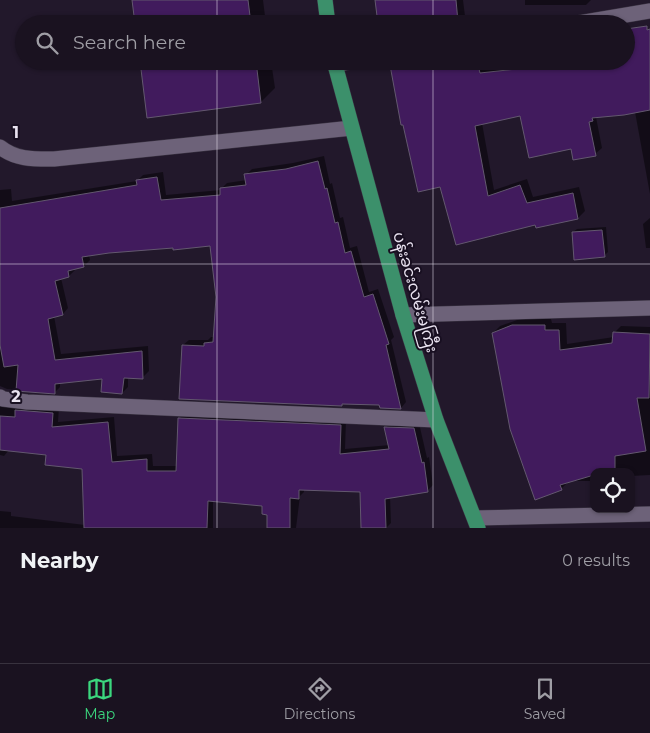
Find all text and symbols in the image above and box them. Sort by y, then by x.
search box [15,15,635,70]
icon: search [33,29,61,57]
text: Search here [73,31,186,54]
text: 1 [13,123,19,142]
street label: ပန်းခင်းလမ်းမကြီး [385,229,444,356]
text: 2 [11,387,21,406]
map controls [590,468,635,513]
button: locate [590,468,635,513]
text: Nearby [20,548,99,573]
text: 0 results [562,551,630,570]
tab: Map [84,675,115,723]
tab: Directions [284,675,355,723]
tab: Saved [524,675,566,723]

